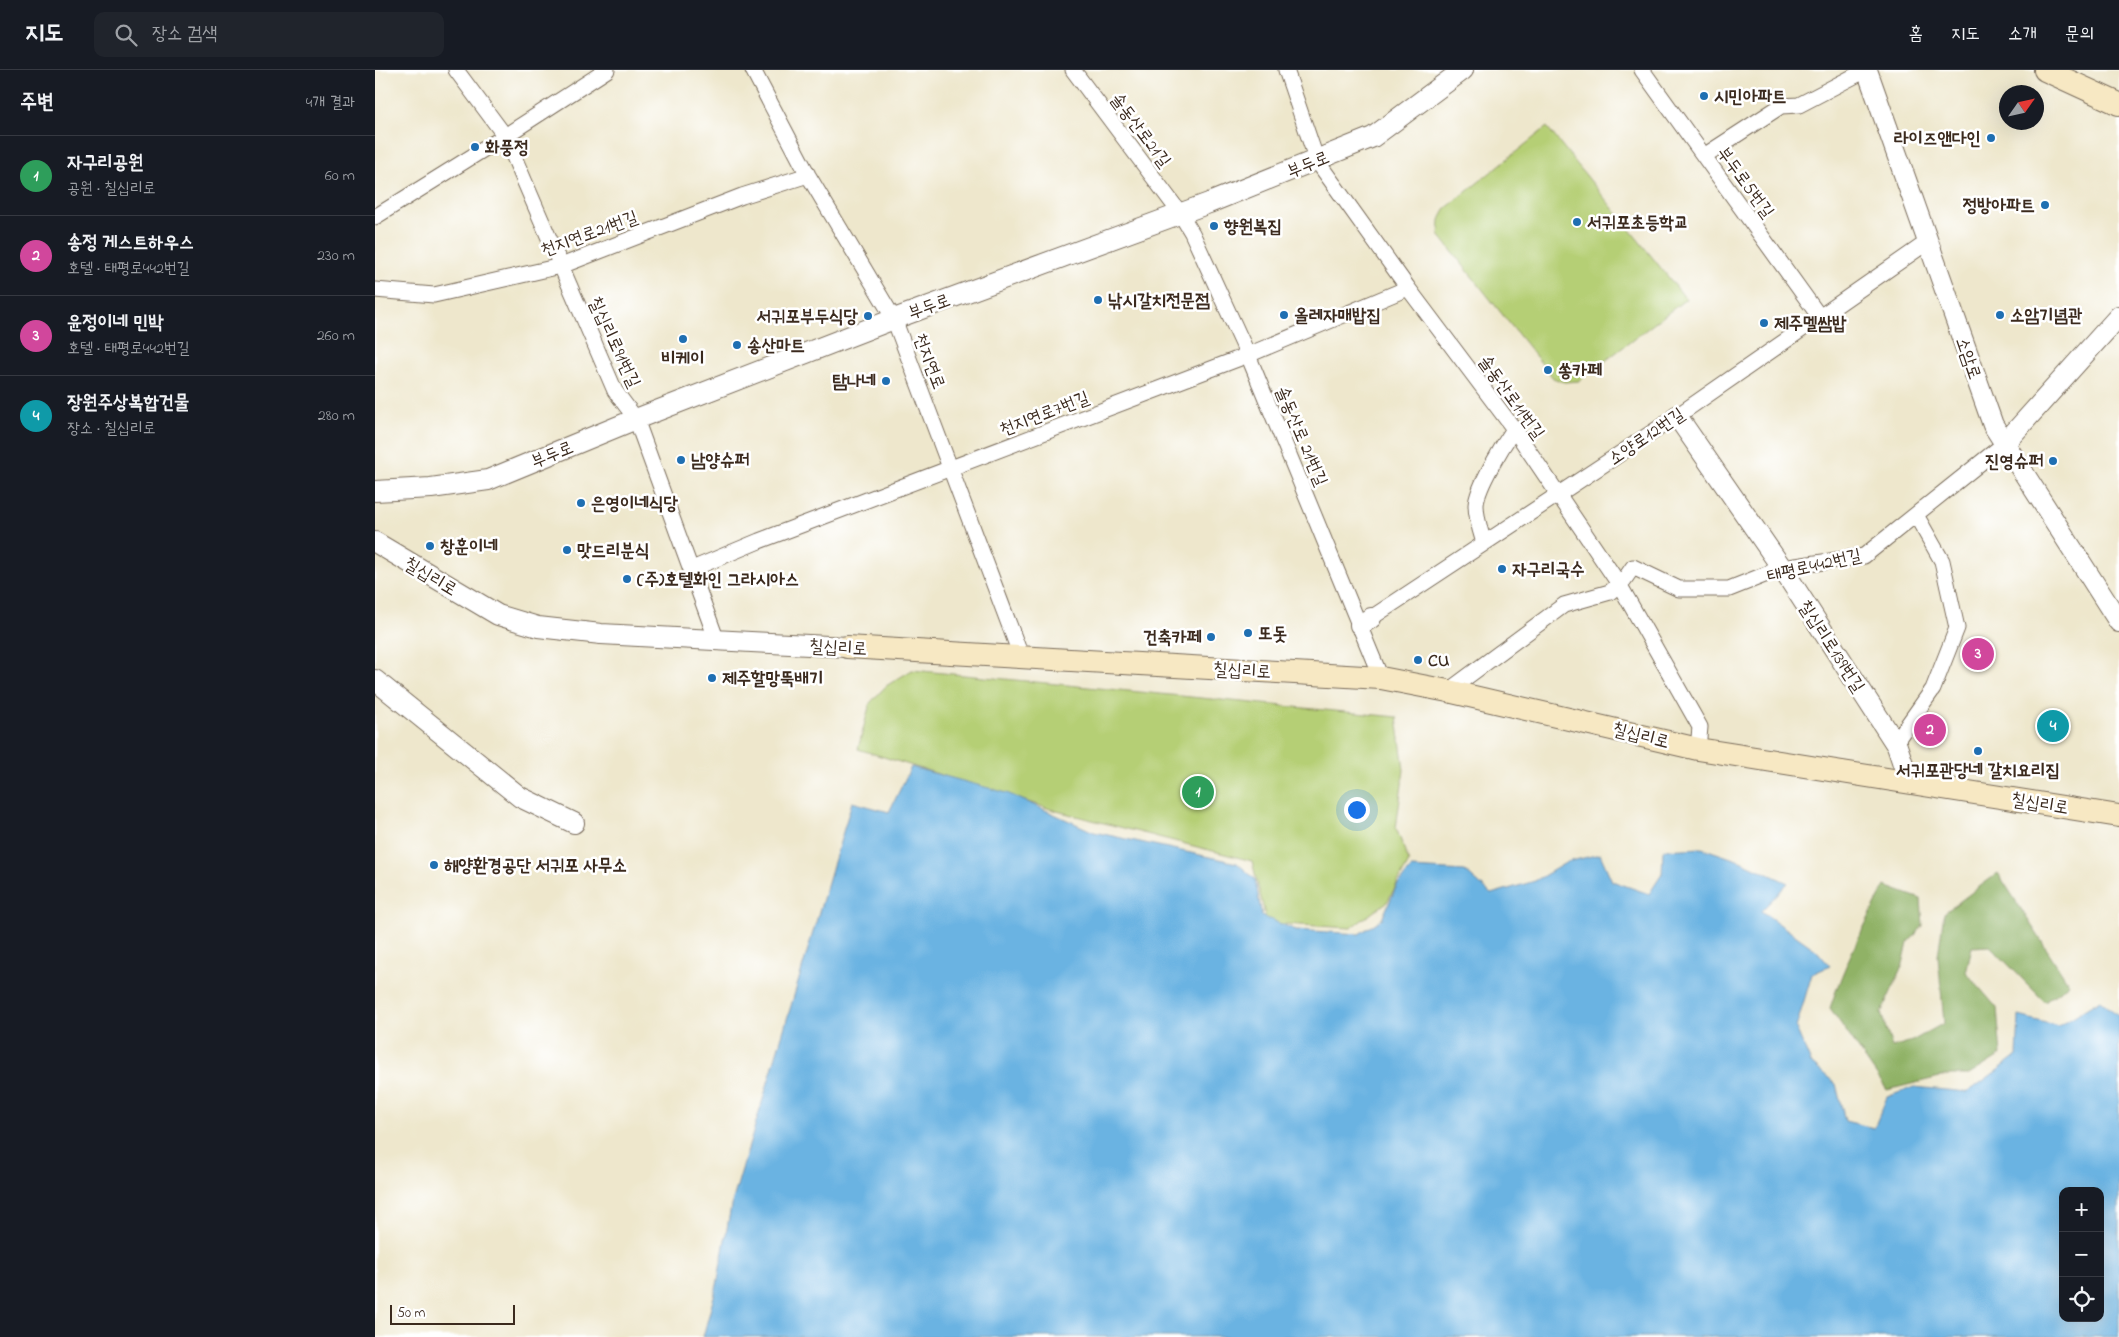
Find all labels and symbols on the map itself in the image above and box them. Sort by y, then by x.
place label: 시민아파트 [1714,85,1786,111]
north arrow [1999,85,2044,130]
street label: 솔동산로21길 [1103,89,1176,174]
marker: 시민아파트 [1698,90,1710,102]
place label: 라이즈앤다인 [1894,127,1981,153]
marker: 라이즈앤다인 [1985,132,1997,144]
place label: 화풍정 [485,136,528,162]
marker: 화풍정 [469,141,481,153]
street label: 부두로5번길 [1710,142,1780,225]
street label: 부두로 [1284,146,1334,186]
place label: 정방아파트 [1963,194,2035,220]
marker: 정방아파트 [2039,199,2051,211]
street label: 천지연로21번길 [538,205,642,264]
place label: 서귀포초등학교 [1587,211,1688,237]
place label: 향원복집 [1223,215,1282,241]
marker: 서귀포초등학교 [1571,216,1583,228]
marker: 향원복집 [1208,220,1220,232]
street label: 부두로 [905,288,955,328]
place label: 낚시갈치전문점 [1108,289,1210,315]
street label: 칠십리로91번길 [581,293,646,393]
marker: 낚시갈치전문점 [1092,294,1104,306]
place label: 올레자매밥집 [1294,304,1381,330]
place label: 소암기념관 [2010,304,2083,330]
place label: 서귀포부두식당 [757,305,859,331]
marker: 올레자매밥집 [1278,309,1290,321]
marker: 소암기념관 [1994,309,2006,321]
marker: 서귀포부두식당 [862,310,874,322]
place label: 제주멜쌈밥 [1774,312,1847,338]
marker: 제주멜쌈밥 [1758,317,1770,329]
street label: 천지연로 [906,330,951,393]
marker: 비케이 [677,333,689,345]
place label: 송산마트 [747,334,805,360]
street label: 소암로 [1948,334,1986,383]
marker: 송산마트 [731,339,743,351]
place label: 비케이 [661,347,705,373]
street label: 솔동산로11번길 [1471,351,1550,446]
place label: 쏭카페 [1558,359,1602,385]
marker: 쏭카페 [1542,364,1554,376]
place label: 탐나네 [833,370,876,396]
marker: 탐나네 [880,375,892,387]
street label: 솔동산로 21번길 [1267,383,1333,491]
street label: 천지연로7번길 [996,386,1094,444]
street label: 소양로12번길 [1604,402,1691,473]
street label: 부두로 [528,436,578,476]
place label: 남양슈퍼 [691,449,749,475]
place label: 진영슈퍼 [1985,450,2044,476]
marker: 남양슈퍼 [675,454,687,466]
marker: 진영슈퍼 [2047,455,2059,467]
place label: 은영이네식당 [591,492,678,518]
marker: 은영이네식당 [575,497,587,509]
place label: 창훈이네 [440,535,498,561]
place label: 맛드리분식 [577,539,649,565]
marker: 창훈이네 [424,540,436,552]
street label: 태평로442번길 [1765,543,1865,590]
marker: 맛드리분식 [561,544,573,556]
street label: 칠십리로 [398,552,461,604]
place label: 자구리국수 [1512,558,1584,584]
marker: 자구리국수 [1496,563,1508,575]
place label: (주)호텔화인 그라시아스 [637,568,799,594]
marker: (주)호텔화인 그라시아스 [621,573,633,585]
street label: 칠십리로139번길 [1791,596,1870,699]
place label: 또돗 [1258,622,1287,648]
place label: 건축카페 [1143,626,1202,652]
marker: 또돗 [1242,627,1254,639]
marker: 건축카페 [1205,631,1217,643]
street label: 칠십리로 [808,634,868,663]
pin: 3 [1962,635,1994,673]
place label: CU [1428,649,1449,675]
marker: CU [1412,654,1424,666]
street label: 칠십리로 [1212,657,1272,686]
place label: 제주할망뚝배기 [722,667,823,693]
marker: 제주할망뚝배기 [706,672,718,684]
pin: 4 [2037,707,2069,745]
pin: 2 [1914,711,1946,749]
street label: 칠십리로 [1609,717,1672,757]
marker: 서귀포관당네 갈치요리집 [1972,745,1984,757]
place label: 서귀포관당네 갈치요리집 [1896,759,2060,785]
pin: 1 [1182,773,1214,811]
street label: 칠십리로 [2009,788,2070,822]
your location [1344,797,1370,823]
place label: 해양환경공단 서귀포 사무소 [444,854,627,880]
marker: 해양환경공단 서귀포 사무소 [428,859,440,871]
scale bar [390,1302,515,1325]

